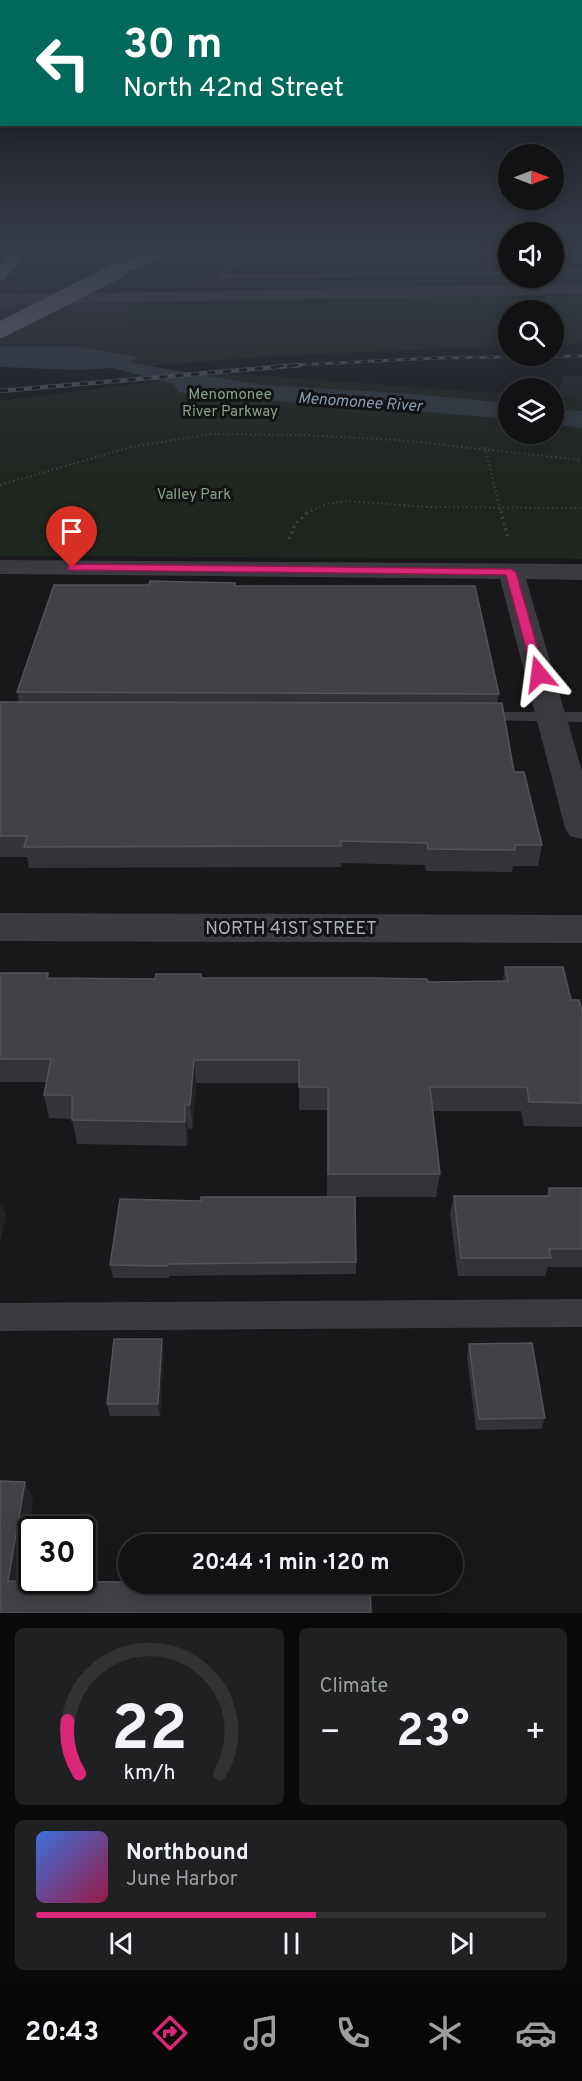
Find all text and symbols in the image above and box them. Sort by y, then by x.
text: 30 m [123,20,222,73]
icon: left [24,24,102,102]
text: North 42nd Street [123,72,344,106]
north arrow [498,144,564,210]
map controls [498,144,564,444]
button: sound [498,222,564,288]
button: search [498,300,564,366]
button: layers [498,378,564,444]
park label: Menomonee River Parkway [182,386,278,422]
water label: Menomonee River [297,389,425,417]
park label: Valley Park [157,486,231,505]
pin [46,506,97,568]
icon: arrive [55,515,88,548]
position arrow [507,642,571,706]
street label: NORTH 41ST STREET [205,918,377,941]
speed limit sign: 30 [18,1516,96,1594]
text: 20:44 · 1 min · 120 m [192,1550,389,1577]
text: Climate [320,1674,388,1700]
text: 22 [111,1693,187,1772]
text: 23° [396,1705,469,1762]
text: − [320,1713,341,1755]
text: + [525,1713,546,1755]
text: km/h [123,1760,175,1787]
text: Northbound [126,1840,249,1867]
text: June Harbor [126,1867,238,1893]
icon: previous [105,1927,138,1960]
icon: pause [275,1927,308,1960]
icon: next [445,1927,478,1960]
icon: directions [149,2012,191,2054]
icon: music [240,2012,282,2054]
icon: phone [332,2012,374,2054]
icon: climate [424,2012,466,2054]
icon: car [515,2012,557,2054]
text: 20:43 [25,2016,99,2050]

